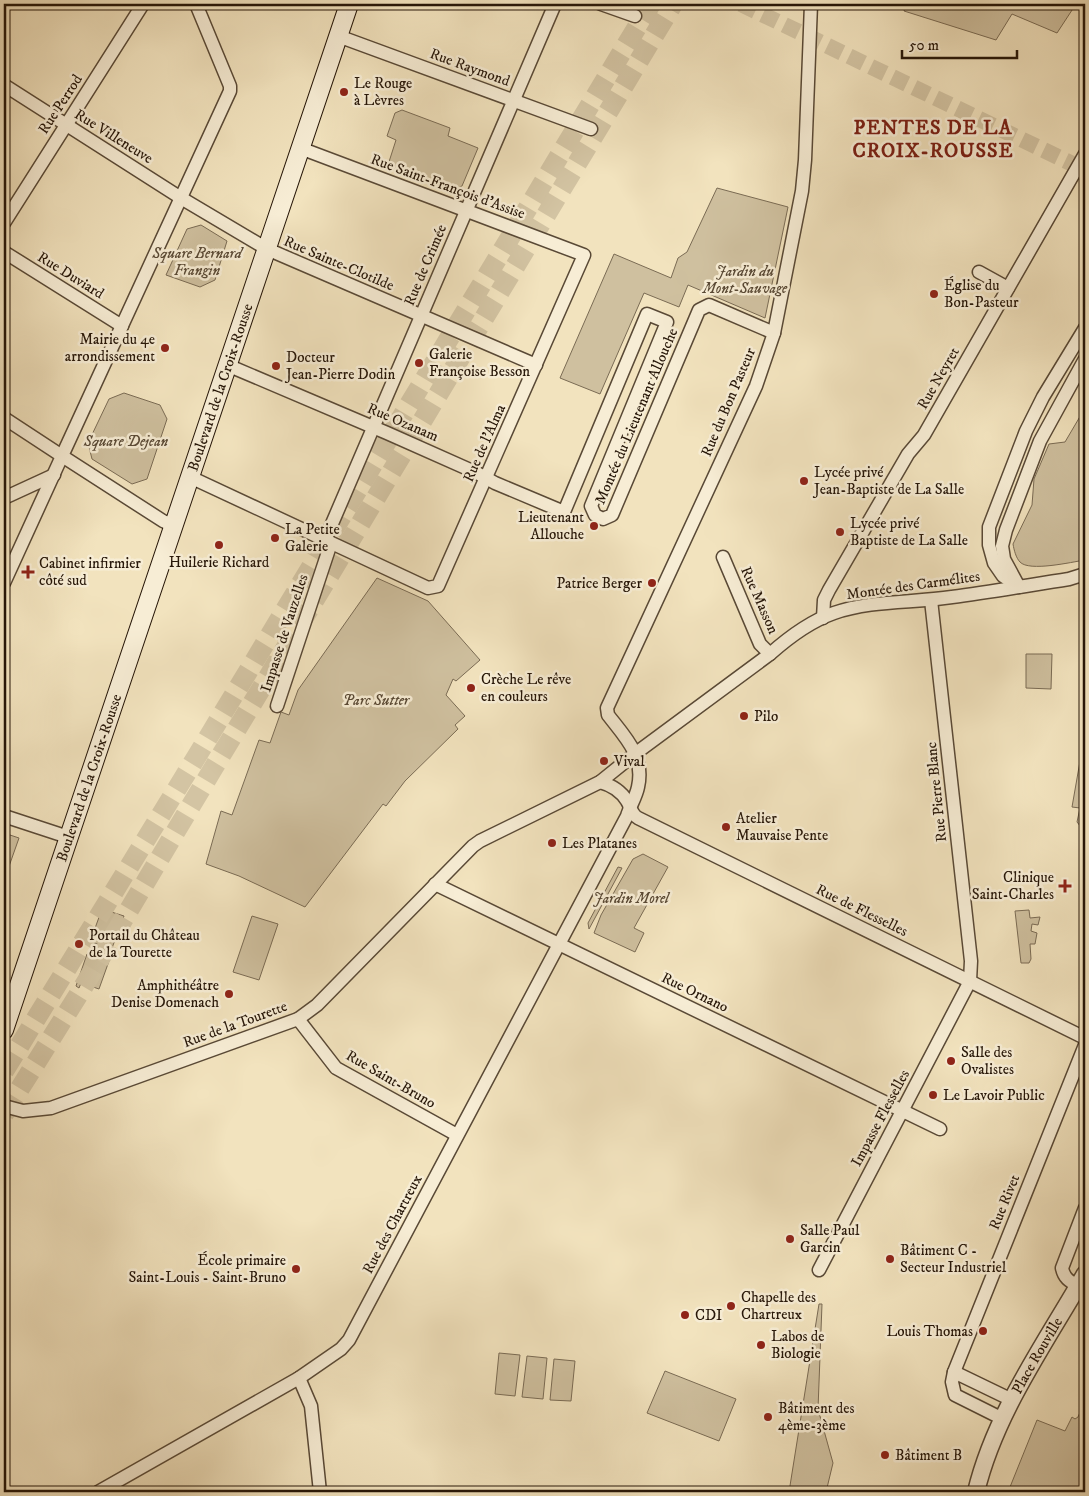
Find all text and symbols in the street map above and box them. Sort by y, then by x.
scale bar [902,28,1016,60]
text: 50 m [909,36,939,55]
street label: Rue Raymond [427,44,513,91]
street label: Rue Perrod [34,70,87,138]
place label: Le Rouge à Lèvres [354,74,412,110]
marker: Le Rouge à Lèvres [338,86,350,98]
street label: Rue Villeneuve [71,105,157,168]
district label: PENTES DE LA CROIX-ROUSSE [852,116,1014,164]
street label: Rue Saint-François d'Assise [368,150,528,223]
street label: Rue de Crimée [400,222,451,309]
street label: Rue Sainte-Clotilde [281,232,397,295]
park label: Square Bernard Frangin [151,244,245,280]
street label: Rue Duviard [34,248,108,304]
park label: Jardin du Mont-Sauvage [702,262,788,298]
place label: Église du Bon-Pasteur [944,276,1019,312]
marker: Église du Bon-Pasteur [928,288,940,300]
street label: Boulevard de la Croix-Rousse [184,301,258,474]
street label: Montée du Lieutenant Allouche [591,325,682,507]
place label: Mairie du 4e arrondissement [65,330,155,366]
marker: Mairie du 4e arrondissement [159,342,171,354]
street label: Rue Neyret [913,344,964,413]
place label: Galerie Françoise Besson [429,345,530,381]
street label: Rue du Bon Pasteur [697,345,760,459]
place label: Docteur Jean-Pierre Dodin [284,348,395,384]
marker: Galerie Françoise Besson [413,357,425,369]
marker: Docteur Jean-Pierre Dodin [270,360,282,372]
street label: Rue Ozanam [364,399,441,446]
street label: Rue de l'Alma [459,401,510,485]
park label: Square Dejean [83,432,169,451]
place label: Lycée privé Jean-Baptiste de La Salle [812,463,964,499]
marker: Lycée privé Jean-Baptiste de La Salle [798,475,810,487]
place label: Lieutenant Allouche [518,508,584,544]
place label: Lycée privé Baptiste de La Salle [850,514,968,550]
place label: La Petite Galerie [285,520,340,556]
marker: Lieutenant Allouche [588,520,600,532]
marker: Lycée privé Baptiste de La Salle [834,526,846,538]
marker: La Petite Galerie [269,532,281,544]
marker: Huilerie Richard [213,539,225,551]
place label: Huilerie Richard [169,553,270,572]
place label: Cabinet infirmier côté sud [39,554,141,590]
street label: Rue Masson [736,564,783,637]
marker: Cabinet infirmier côté sud [21,565,35,579]
street label: Montée des Carmélites [845,567,981,604]
street label: Impasse de Vauzelles [256,572,312,694]
place label: Patrice Berger [556,574,642,593]
marker: Patrice Berger [646,577,658,589]
place label: Crèche Le rêve en couleurs [481,670,571,706]
marker: Crèche Le rêve en couleurs [465,682,477,694]
park label: Parc Sutter [343,691,411,710]
street label: Boulevard de la Croix-Rousse [52,692,126,864]
place label: Pilo [754,707,778,726]
marker: Pilo [738,710,750,722]
street label: Rue Pierre Blanc [922,740,951,843]
place label: Vival [613,752,645,771]
marker: Vival [598,755,610,767]
place label: Atelier Mauvaise Pente [736,809,828,845]
marker: Atelier Mauvaise Pente [720,821,732,833]
place label: Les Platanes [562,834,637,853]
marker: Les Platanes [546,837,558,849]
place label: Clinique Saint-Charles [972,868,1054,904]
marker: Clinique Saint-Charles [1058,879,1072,893]
street label: Rue de Flesselles [813,880,911,941]
park label: Jardin Morel [593,889,671,908]
place label: Portail du Château de la Tourette [89,926,200,962]
marker: Portail du Château de la Tourette [73,938,85,950]
street label: Rue Ornano [658,968,731,1017]
place label: Amphithéâtre Denise Domenach [111,976,219,1012]
marker: Amphithéâtre Denise Domenach [223,988,235,1000]
street label: Rue de la Tourette [180,997,290,1052]
place label: Salle des Ovalistes [961,1043,1014,1079]
street label: Rue Saint-Bruno [342,1046,439,1113]
marker: Salle des Ovalistes [945,1055,957,1067]
street label: Impasse Flesselles [847,1067,914,1170]
place label: Le Lavoir Public [943,1086,1045,1105]
marker: Le Lavoir Public [927,1089,939,1101]
street label: Rue des Chartreux [358,1171,427,1277]
street label: Rue Rivet [985,1172,1024,1233]
place label: Salle Paul Garcin [800,1221,860,1257]
marker: Salle Paul Garcin [784,1233,796,1245]
place label: Bâtiment C - Secteur Industriel [900,1241,1007,1277]
place label: École primaire Saint-Louis - Saint-Bruno [128,1251,286,1287]
marker: Bâtiment C - Secteur Industriel [884,1253,896,1265]
marker: École primaire Saint-Louis - Saint-Bruno [290,1263,302,1275]
place label: Chapelle des Chartreux [741,1288,816,1324]
marker: Chapelle des Chartreux [725,1300,737,1312]
place label: CDI [695,1306,722,1325]
marker: CDI [679,1309,691,1321]
street label: Place Rouville [1008,1314,1067,1397]
place label: Louis Thomas [886,1322,973,1341]
marker: Louis Thomas [977,1325,989,1337]
place label: Labos de Biologie [771,1327,824,1363]
marker: Labos de Biologie [755,1339,767,1351]
place label: Bâtiment des 4ème-3ème [778,1399,854,1435]
marker: Bâtiment des 4ème-3ème [762,1411,774,1423]
place label: Bâtiment B [895,1446,962,1465]
marker: Bâtiment B [879,1449,891,1461]

